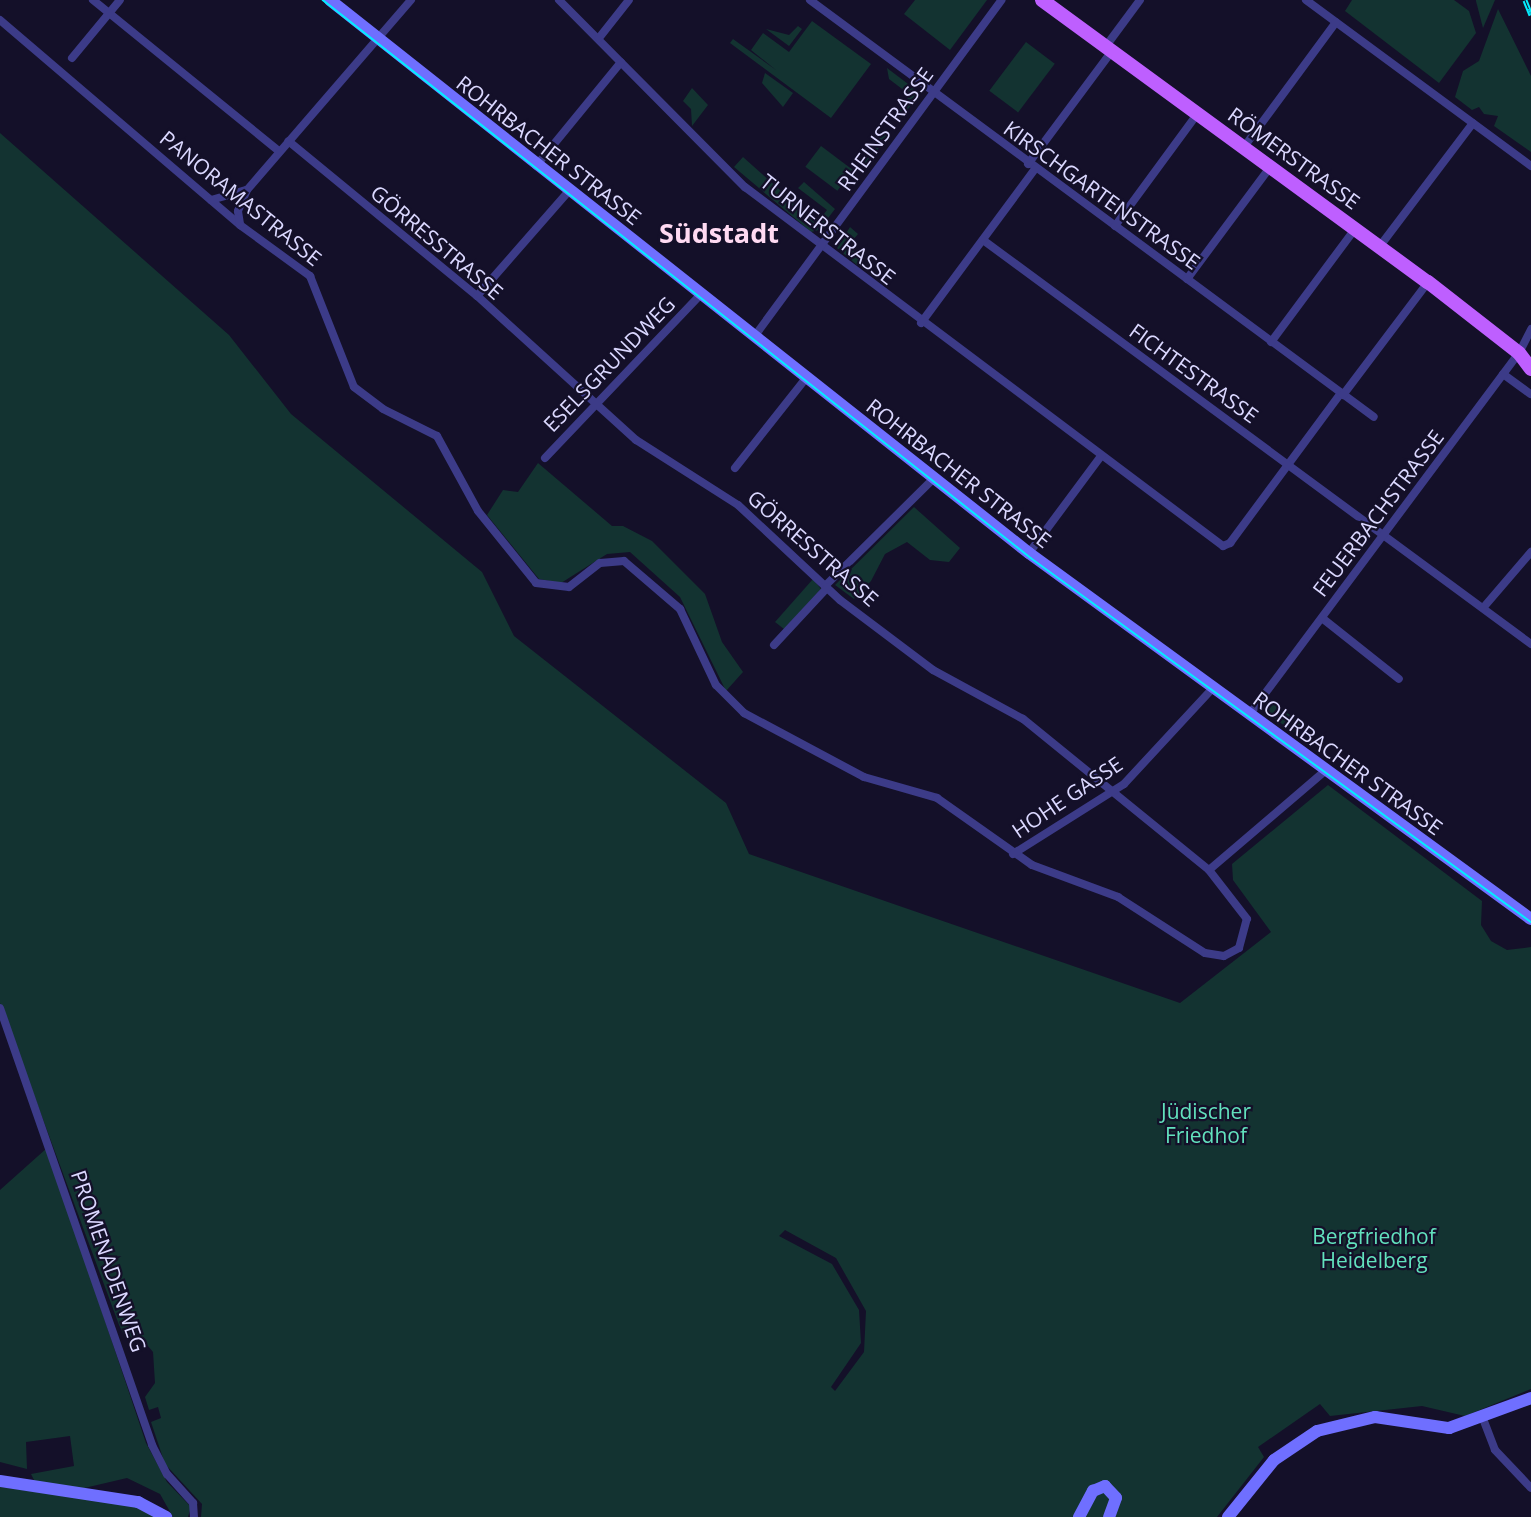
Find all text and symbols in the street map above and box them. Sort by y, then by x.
street label: RHEINSTRASSE [832,63,938,195]
street label: ROHRBACHER STRASSE [452,70,646,230]
street label: RÖMERSTRASSE [1223,102,1365,214]
street label: KIRSCHGARTENSTRASSE [999,115,1205,275]
street label: PANORAMASTRASSE [155,125,327,271]
street label: TURNERSTRASSE [756,168,900,290]
street label: GÖRRESSTRASSE [366,179,508,305]
district label: Südstadt [659,217,779,249]
street label: ESELSGRUNDWEG [538,291,680,437]
street label: FICHTESTRASSE [1125,318,1263,428]
street label: ROHRBACHER STRASSE [862,393,1056,553]
street label: FEUERBACHSTRASSE [1307,425,1449,601]
street label: GÖRRESSTRASSE [743,484,883,612]
street label: ROHRBACHER STRASSE [1249,686,1447,840]
street label: HOHE GASSE [1007,751,1127,843]
park label: Jüdischer Friedhof [1161,1098,1251,1148]
street label: PROMENADENWEG [66,1167,152,1355]
park label: Bergfriedhof Heidelberg [1312,1223,1436,1273]

